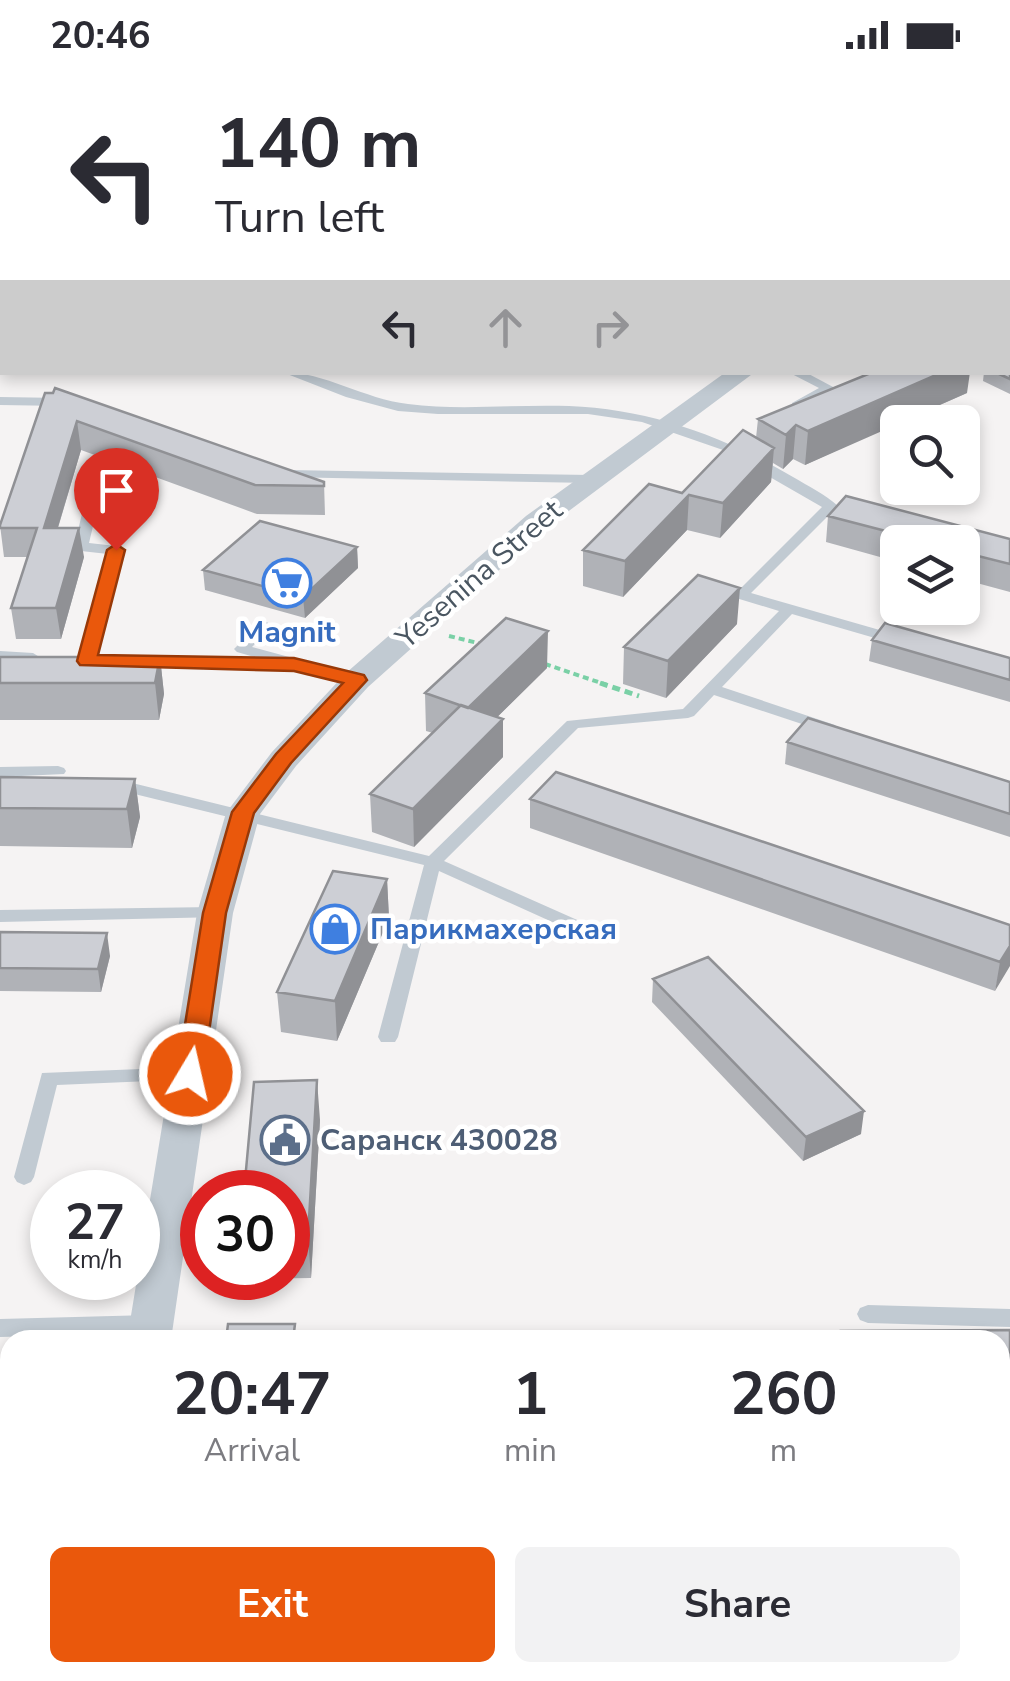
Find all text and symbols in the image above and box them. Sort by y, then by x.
text: 20:46 [50,10,151,61]
text: 140 m [215,96,421,192]
icon: left [50,110,180,240]
text: Turn left [215,187,384,248]
icon: left [373,300,428,355]
icon: ahead [478,300,533,355]
icon: right [583,300,638,355]
map controls [880,405,980,625]
button: search [880,405,980,505]
pin [74,448,159,551]
icon: arrive [89,463,144,518]
street label: Yesenina Street [386,490,572,659]
button: layers [880,525,980,625]
supermarket icon: Magnit [261,557,313,609]
place label: Magnit [238,612,336,653]
shop icon: Парикмахерская [309,903,361,955]
place label: Парикмахерская [370,909,617,950]
position arrow [138,1022,242,1126]
public building icon: Саранск 430028 [259,1114,311,1166]
place label: Саранск 430028 [320,1120,558,1161]
speed limit sign: 30 [180,1170,310,1300]
text: 27 [65,1188,125,1257]
text: km/h [67,1243,123,1277]
text: 20:47 [173,1353,331,1435]
text: 1 [512,1353,548,1435]
text: 260 [729,1353,837,1435]
text: Arrival [204,1429,300,1472]
text: min [504,1429,557,1472]
text: m [770,1429,797,1472]
button: Exit [50,1547,495,1662]
button: Share [515,1547,960,1662]

